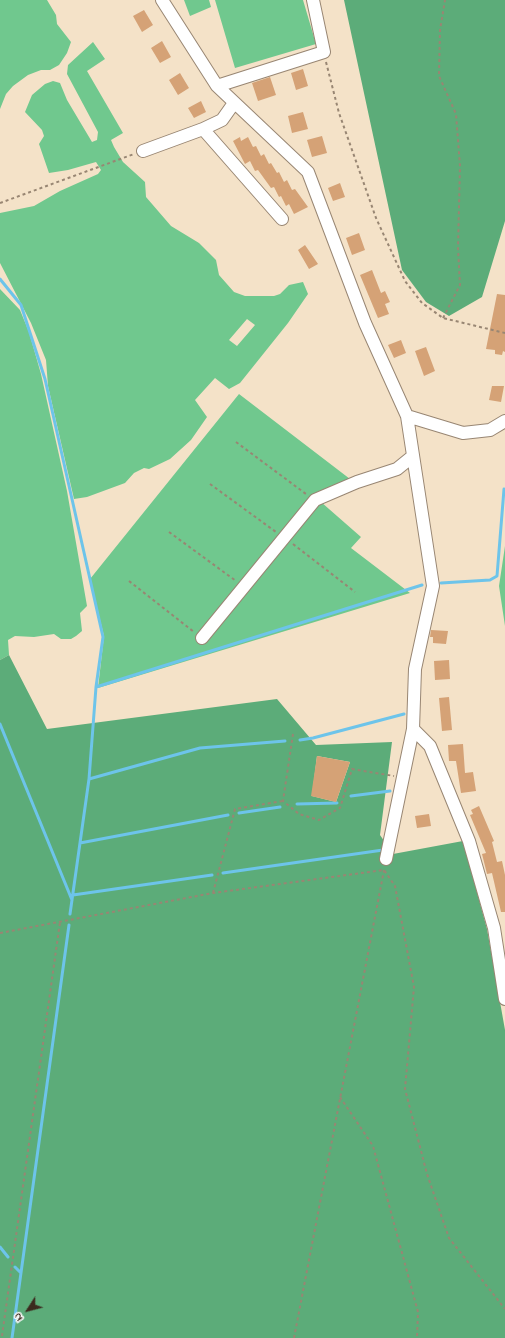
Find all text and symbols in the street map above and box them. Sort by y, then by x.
north arrow [8,1290,48,1330]
text: N [10,1309,27,1325]

